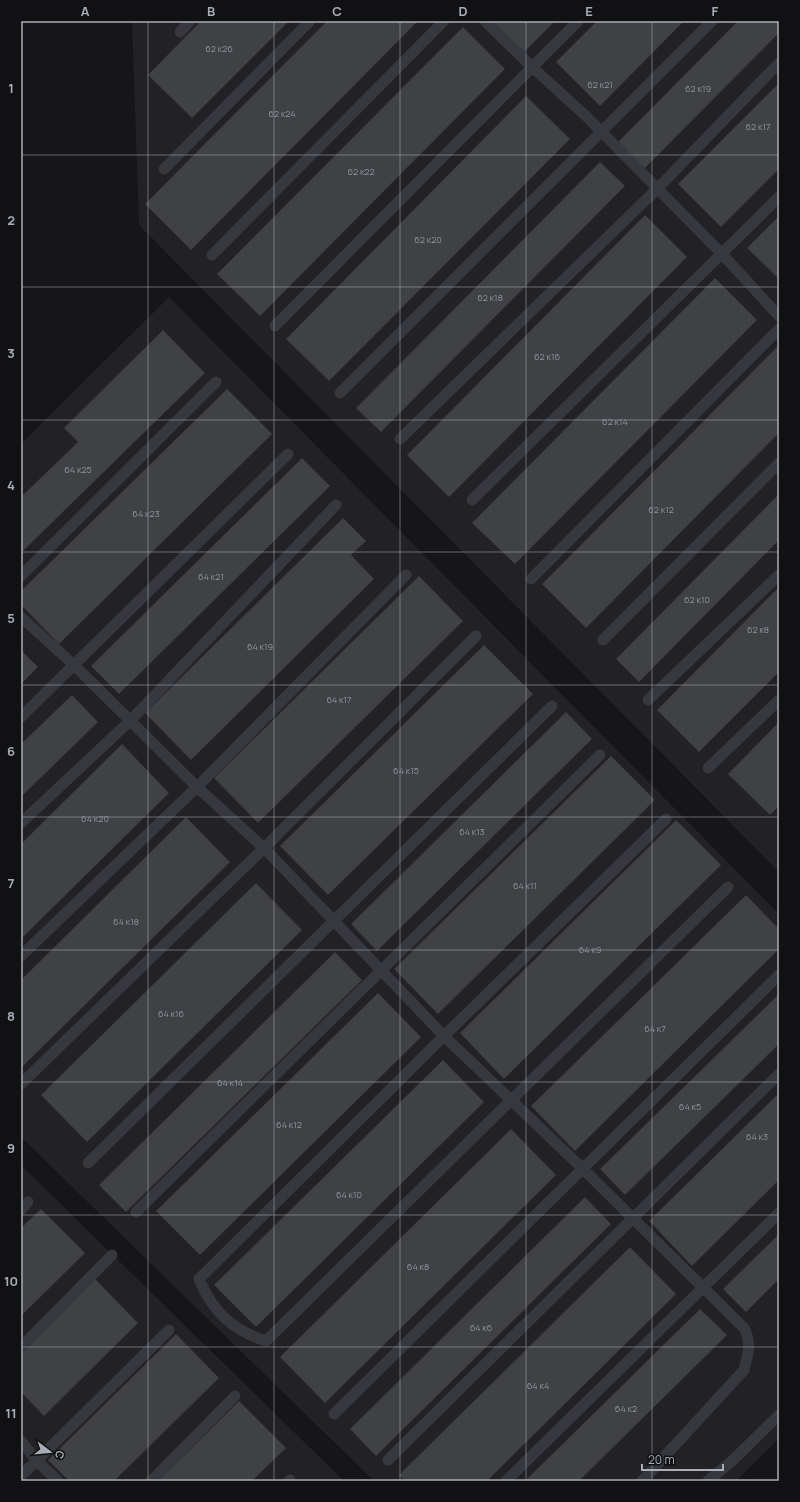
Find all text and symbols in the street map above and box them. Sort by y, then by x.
text: A [81,2,90,20]
text: B [207,2,215,20]
text: C [332,2,342,20]
text: D [458,2,468,20]
text: E [585,2,593,20]
text: F [712,2,719,20]
house number: 62 к26 [205,42,233,55]
house number: 62 к21 [587,78,613,91]
text: 1 [8,79,14,97]
house number: 62 к19 [685,82,711,95]
house number: 62 к24 [268,107,296,120]
house number: 62 к17 [745,120,771,133]
house number: 62 к22 [347,165,375,178]
text: 2 [7,211,15,229]
house number: 62 к20 [414,233,442,246]
house number: 62 к18 [477,291,503,304]
text: 3 [7,344,15,362]
house number: 62 к16 [534,350,560,363]
house number: 62 к14 [602,415,628,428]
house number: 64 к25 [64,463,92,476]
text: 4 [7,476,15,494]
house number: 62 к12 [648,503,674,516]
house number: 64 к23 [132,507,160,520]
house number: 64 к21 [198,570,224,583]
house number: 62 к10 [684,593,710,606]
text: 5 [7,609,15,627]
house number: 62 к8 [747,623,769,636]
house number: 64 к19 [247,640,273,653]
house number: 64 к17 [326,693,352,706]
text: 6 [7,742,15,760]
house number: 64 к15 [393,764,419,777]
house number: 64 к20 [81,812,109,825]
house number: 64 к13 [459,825,485,838]
text: 7 [8,874,15,892]
house number: 64 к11 [513,879,537,892]
house number: 64 к18 [113,915,139,928]
house number: 64 к9 [579,943,601,956]
text: 8 [7,1007,15,1025]
house number: 64 к16 [158,1007,185,1020]
house number: 64 к7 [644,1022,666,1035]
house number: 64 к14 [217,1076,243,1089]
house number: 64 к5 [679,1100,701,1113]
house number: 64 к12 [276,1118,302,1131]
house number: 64 к3 [746,1130,768,1143]
text: 9 [7,1139,15,1157]
house number: 64 к10 [336,1188,362,1201]
house number: 64 к8 [407,1260,429,1273]
text: 10 [4,1272,18,1290]
house number: 64 к6 [470,1321,493,1334]
house number: 64 к4 [527,1379,549,1392]
house number: 64 к2 [615,1402,637,1415]
text: 11 [5,1404,17,1422]
north arrow [30,1432,70,1472]
scale bar [642,1446,723,1472]
text: С [52,1449,68,1461]
text: 20 m [648,1451,675,1468]

